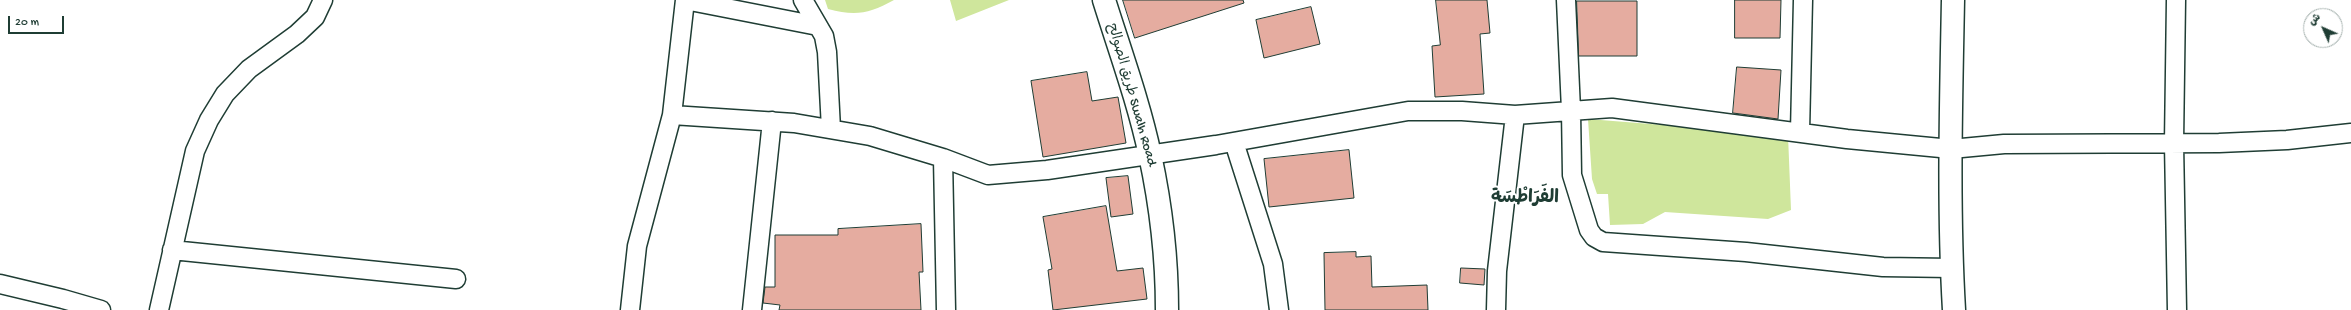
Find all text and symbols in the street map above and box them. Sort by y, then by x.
scale bar [10,8,66,34]
north arrow [2303,8,2343,48]
text: ش [2307,12,2324,29]
text: 20 m [15,16,39,30]
street label: طريق الصوالح Swalh Road [1103,22,1159,168]
district label: الفَرَاطْسَة [1491,188,1559,210]

